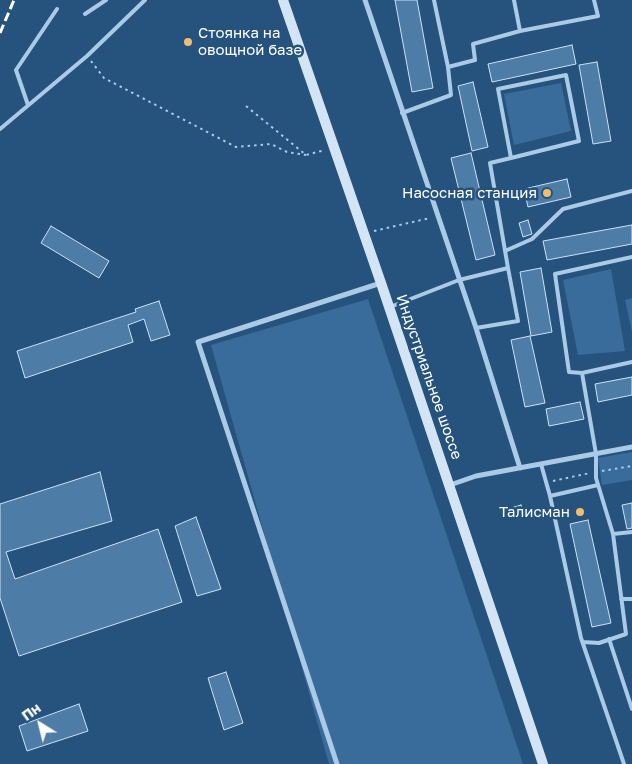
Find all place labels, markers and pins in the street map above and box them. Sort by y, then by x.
place label: Стоянка на овощной базе [198,24,302,59]
marker: Стоянка на овощной базе [182,36,194,48]
place label: Насосная станция [402,184,537,202]
marker: Насосная станция [541,187,553,199]
place label: Талисман [499,503,570,521]
marker: Талисман [574,506,586,518]

